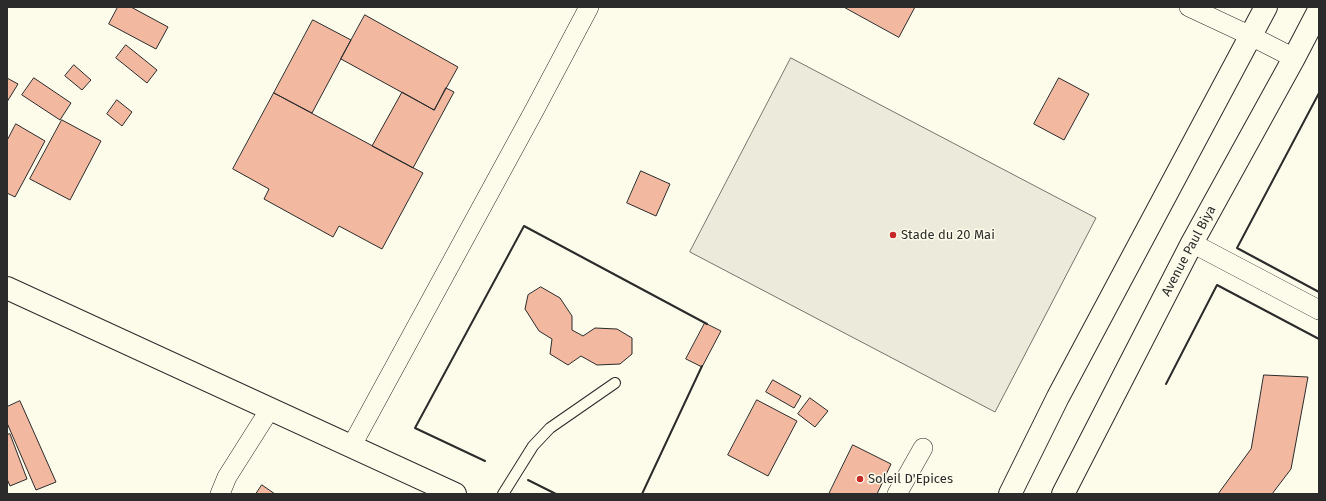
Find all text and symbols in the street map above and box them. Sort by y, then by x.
street label: Avenue Paul Biya [1159,203,1219,299]
place label: Stade du 20 Mai [901,227,995,243]
marker: Stade du 20 Mai [888,230,898,240]
place label: Soleil D'Epices [868,471,953,487]
marker: Soleil D'Epices [855,474,865,484]

